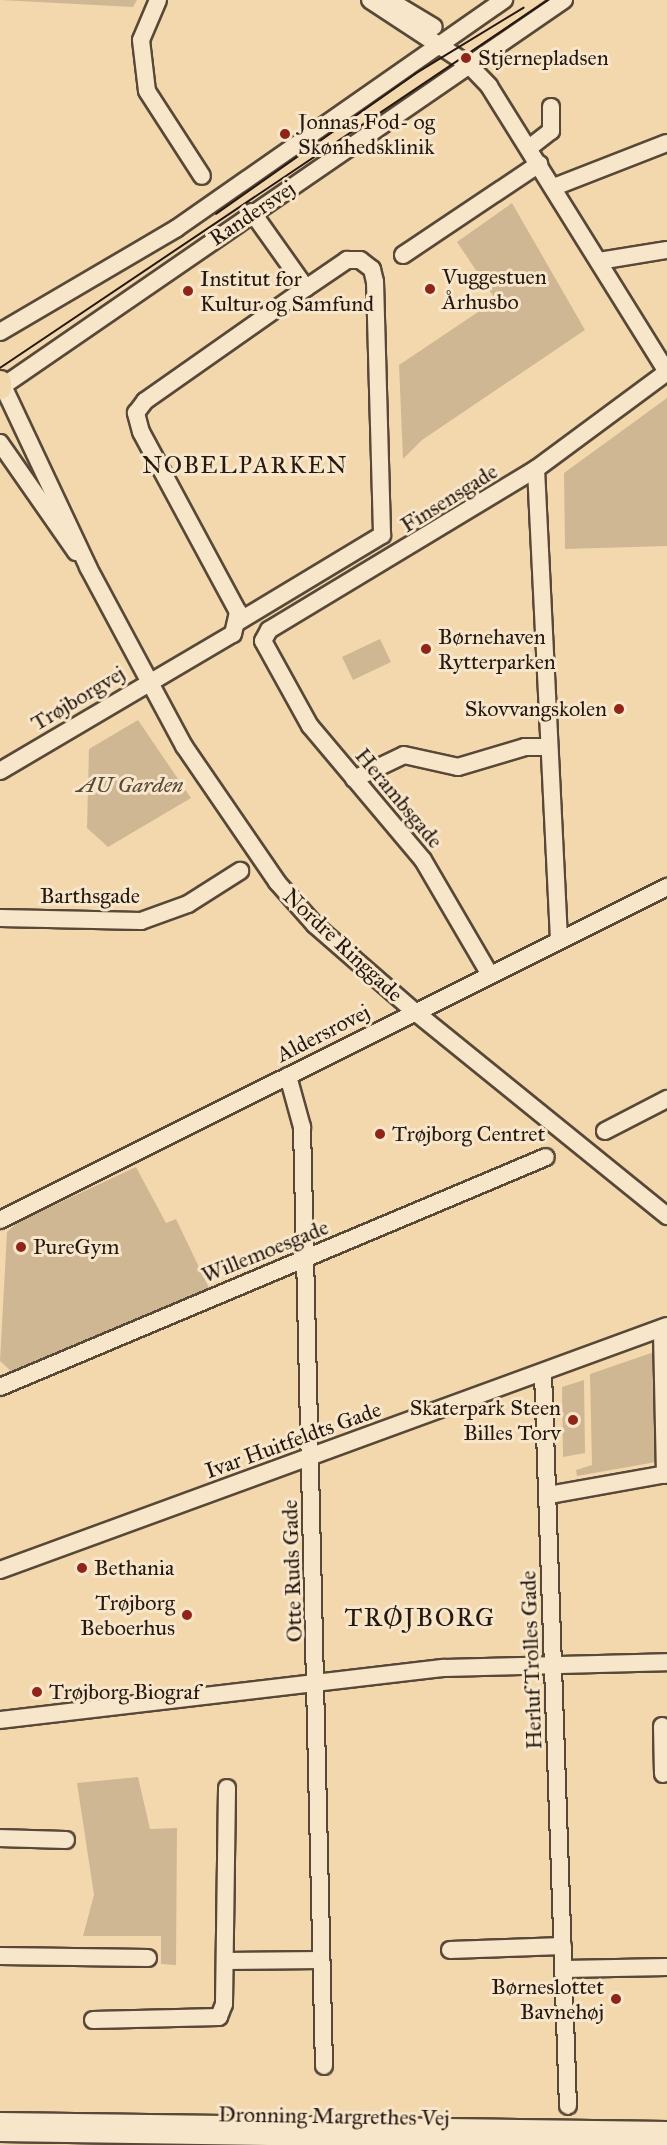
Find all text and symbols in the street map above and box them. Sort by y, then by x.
place label: Stjernepladsen [478,45,609,71]
marker: Stjernepladsen [459,51,473,65]
place label: Jonnas Fod- og Skønhedsklinik [298,108,435,160]
marker: Jonnas Fod- og Skønhedsklinik [276,125,294,143]
street label: Randersvej [204,175,300,251]
place label: Vuggestuen Århusbo [442,263,547,314]
place label: Institut for Kultur og Samfund [200,265,374,316]
marker: Vuggestuen Århusbo [423,282,437,296]
marker: Institut for Kultur og Samfund [181,284,195,298]
district label: NOBELPARKEN [142,452,348,480]
street label: Finsensgade [396,458,502,538]
place label: Børnehaven Rytterparken [438,623,556,674]
marker: Børnehaven Rytterparken [419,642,433,656]
street label: Trøjborgvej [26,660,130,736]
place label: Skovvangskolen [465,696,607,722]
marker: Skovvangskolen [612,702,626,716]
street label: Herambsgade [350,743,448,853]
park label: AU Garden [77,772,183,798]
street label: Barthsgade [40,883,140,909]
street label: Nordre Ringgade [278,883,408,1007]
street label: Aldersrovej [272,998,374,1068]
place label: Trøjborg Centret [392,1121,545,1147]
marker: Trøjborg Centret [373,1127,387,1141]
street label: Willemoesgade [198,1214,332,1288]
place label: PureGym [33,1234,119,1260]
marker: PureGym [14,1240,28,1254]
place label: Skaterpark Steen Billes Torv [410,1394,561,1446]
street label: Ivar Huitfeldts Gade [201,1396,385,1484]
marker: Skaterpark Steen Billes Torv [566,1413,580,1427]
street label: Otte Ruds Gade [276,1499,308,1643]
place label: Bethania [94,1555,174,1581]
marker: Bethania [75,1561,89,1575]
street label: Herluf Trolles Gade [515,1570,547,1750]
place label: Trøjborg Beboerhus [80,1589,175,1640]
district label: TRØJBORG [345,1602,495,1634]
marker: Trøjborg Beboerhus [180,1608,194,1622]
place label: Trøjborg Biograf [49,1679,200,1705]
marker: Trøjborg Biograf [30,1685,44,1699]
place label: Børneslottet Bavnehøj [491,1973,604,2024]
marker: Børneslottet Bavnehøj [609,1992,623,2006]
street label: Dronning Margrethes Vej [218,2101,450,2131]

